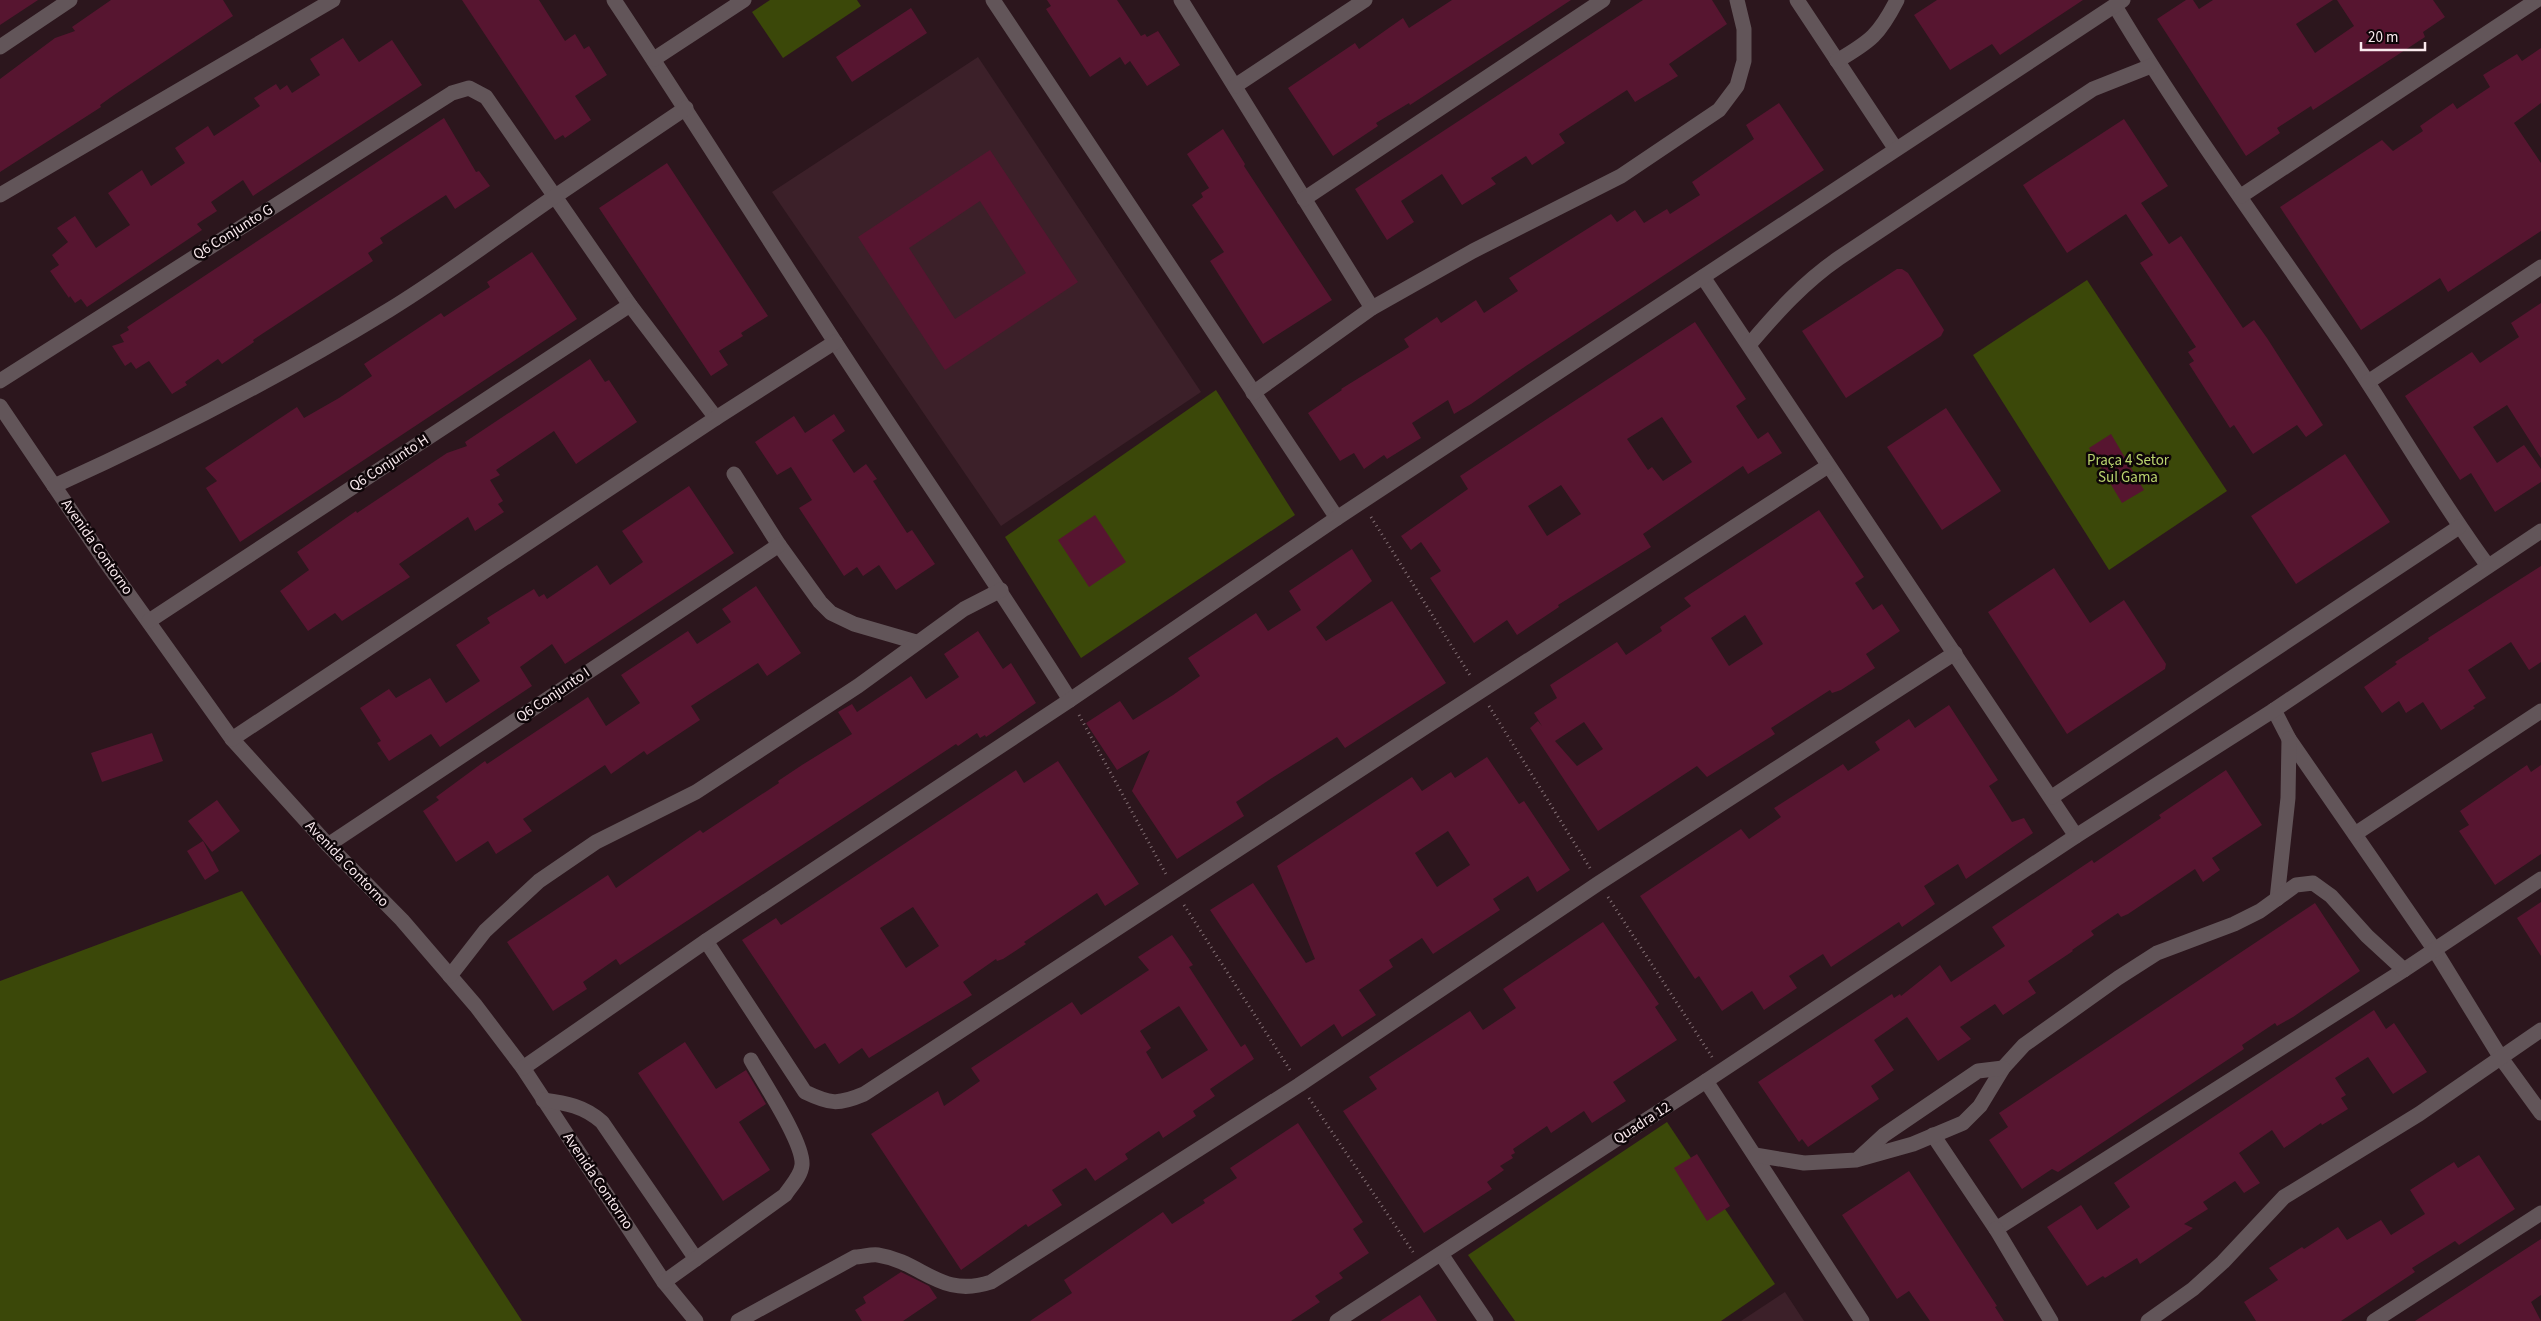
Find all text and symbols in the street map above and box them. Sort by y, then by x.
scale bar [2361,20,2425,52]
text: 20 m [2368,27,2398,48]
street label: Q6 Conjunto G [189,199,277,265]
street label: Q6 Conjunto H [345,429,433,497]
park label: Praça 4 Setor Sul Gama [2087,450,2170,488]
street label: Avenida Contorno [56,495,138,599]
street label: Q6 Conjunto I [512,662,594,728]
street label: Avenida Contorno [300,816,394,912]
street label: Quadra 12 [1609,1097,1675,1149]
street label: Avenida Contorno [558,1128,638,1234]

